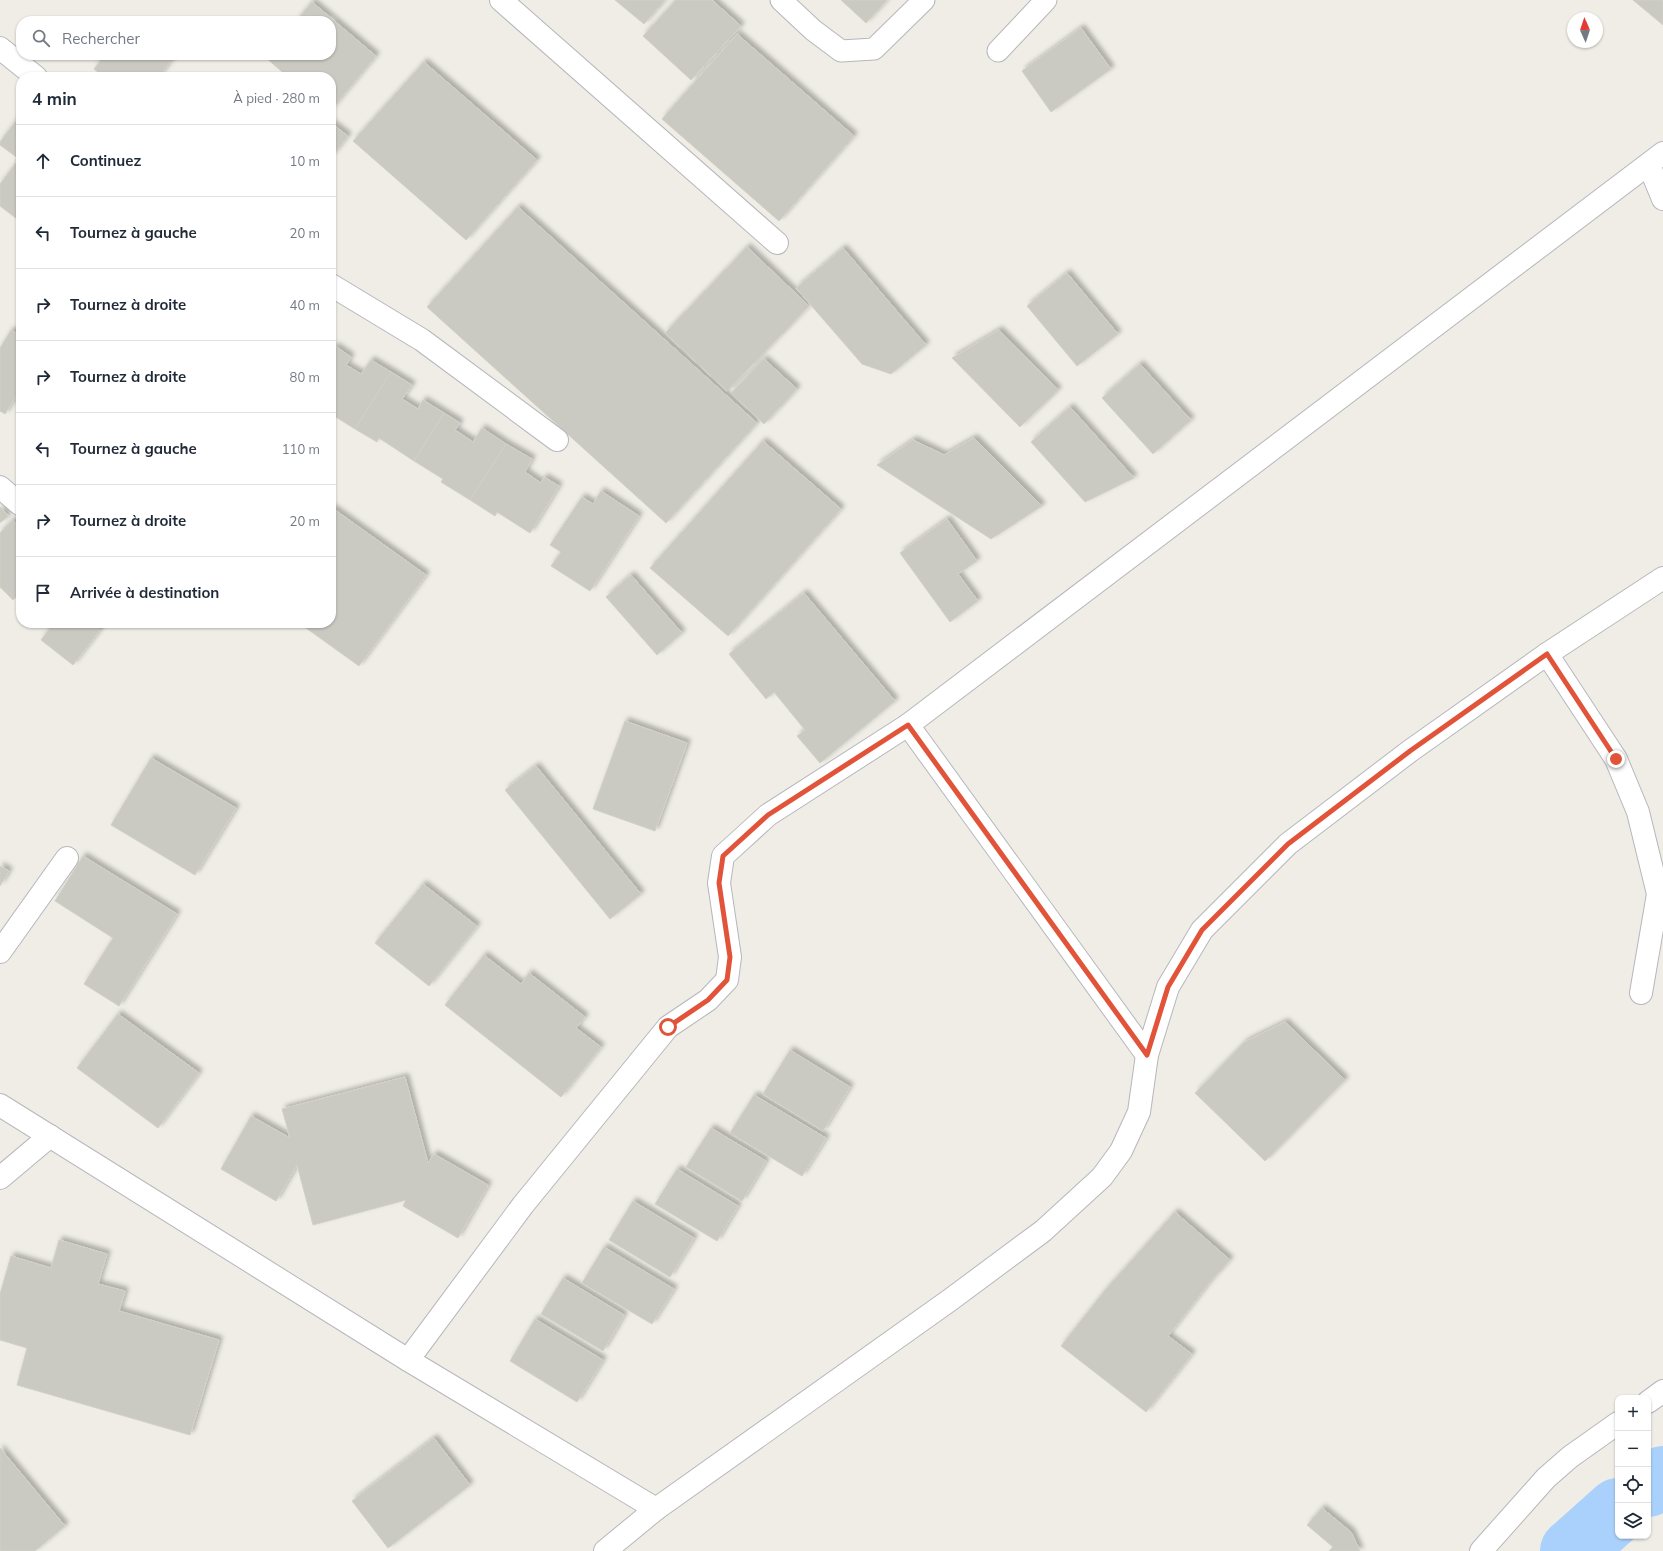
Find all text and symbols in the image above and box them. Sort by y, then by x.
north arrow [1567,12,1603,48]
search box [16,16,336,60]
icon: search [30,27,52,49]
text: Rechercher [62,29,140,48]
text: 4 min [32,88,77,109]
text: À pied · 280 m [233,90,320,106]
icon: ahead [32,150,54,172]
text: Continuez [70,151,141,170]
text: 10 m [290,153,320,169]
icon: left [32,222,54,244]
text: Tournez à gauche [70,223,197,242]
text: 20 m [290,225,320,241]
icon: right [32,294,54,316]
text: Tournez à droite [70,295,186,314]
text: 40 m [290,297,320,313]
icon: right [32,366,54,388]
text: Tournez à droite [70,367,186,386]
text: 80 m [290,369,320,385]
icon: left [32,438,54,460]
text: Tournez à gauche [70,439,197,458]
text: 110 m [282,441,320,457]
icon: right [32,510,54,532]
text: Tournez à droite [70,511,186,530]
text: 20 m [290,513,320,529]
icon: arrive [32,582,54,604]
text: Arrivée à destination [70,583,219,602]
route end [1607,750,1625,768]
route start [659,1018,677,1036]
map controls [1615,1395,1651,1539]
button: + [1615,1395,1651,1431]
button: − [1615,1431,1651,1467]
button: locate [1615,1467,1651,1503]
button: layers [1615,1503,1651,1539]

